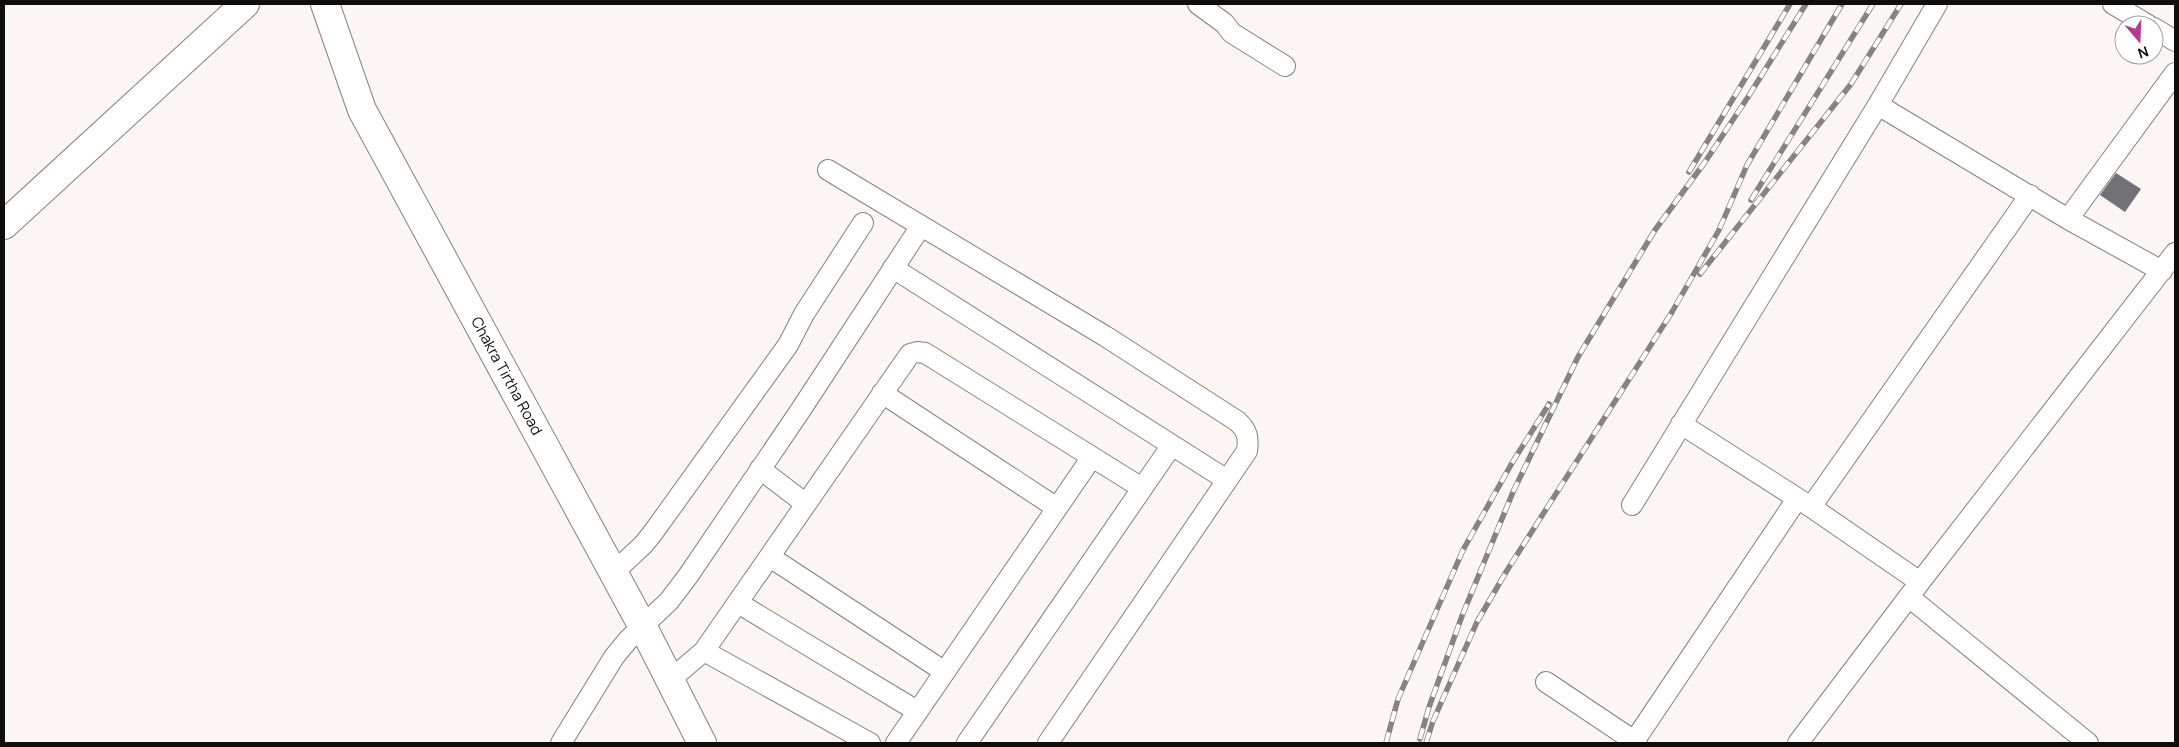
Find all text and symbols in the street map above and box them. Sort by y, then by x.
north arrow [2114,15,2164,65]
text: N [2136,42,2151,63]
street label: Chakra Tirtha Road [466,313,548,439]

